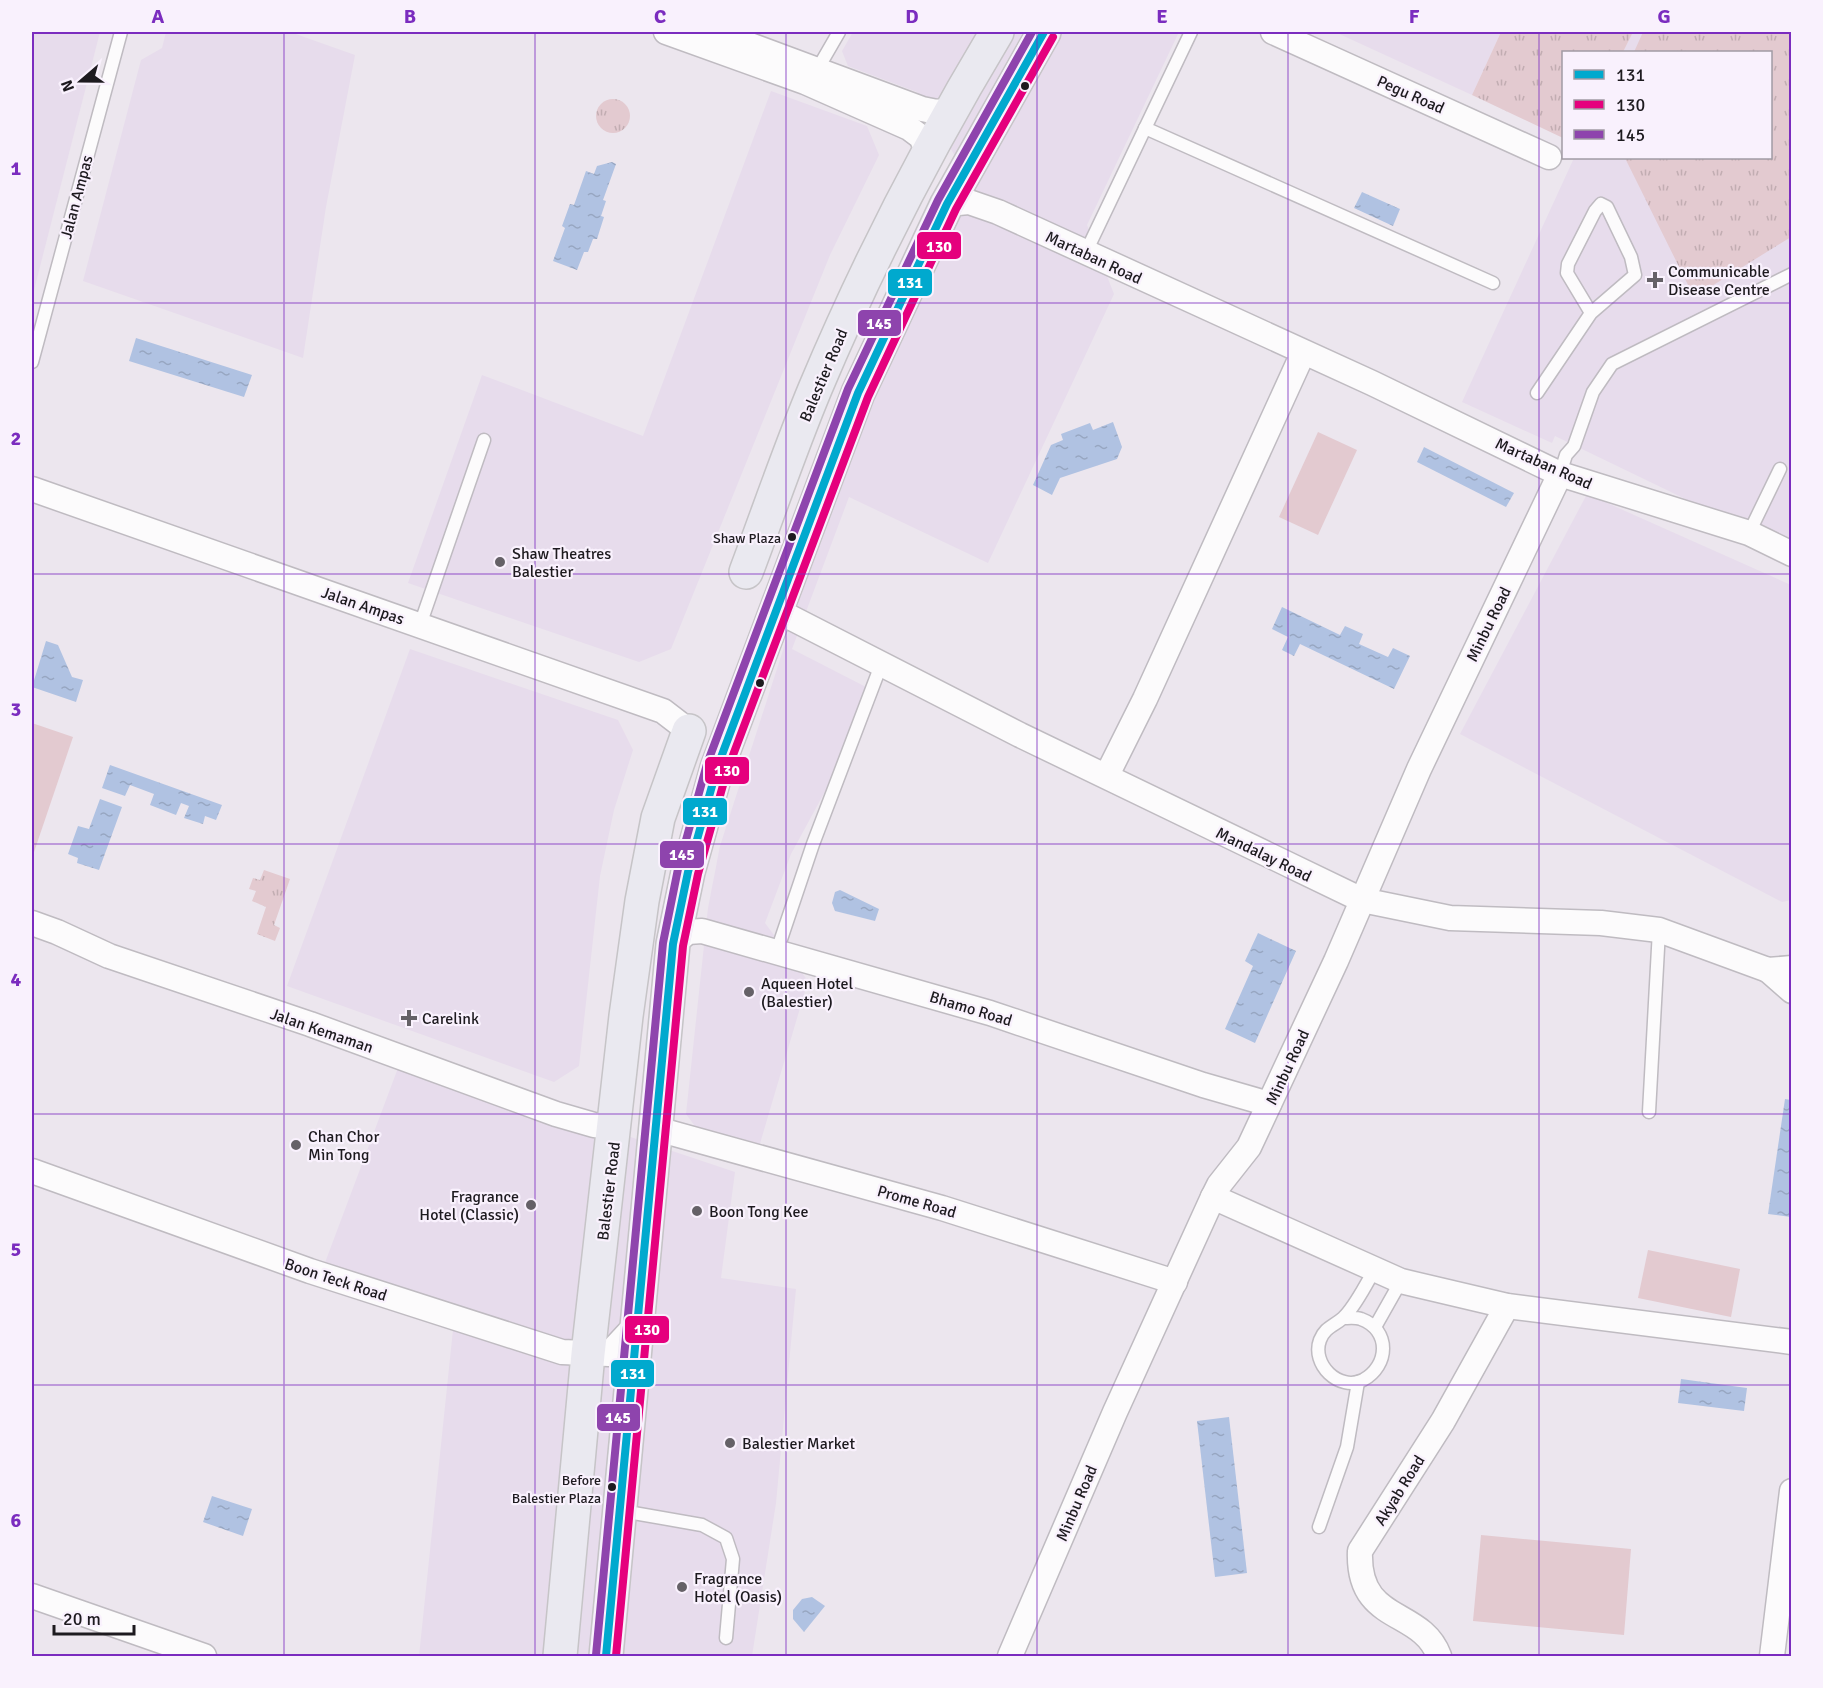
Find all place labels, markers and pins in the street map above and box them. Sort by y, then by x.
unlabelled marker [1019,80,1031,92]
place label: Communicable Disease Centre [1668,262,1770,300]
marker: Communicable Disease Centre [1646,271,1664,289]
place label: Shaw Plaza [713,530,781,547]
marker: Shaw Plaza [786,531,798,543]
place label: Shaw Theatres Balestier [512,544,611,582]
marker: Shaw Theatres Balestier [493,555,507,569]
unlabelled marker [754,677,766,689]
place label: Aqueen Hotel (Balestier) [761,974,854,1012]
marker: Aqueen Hotel (Balestier) [742,985,756,999]
marker: Carelink [400,1009,418,1027]
place label: Carelink [422,1009,479,1029]
place label: Chan Chor Min Tong [308,1127,379,1165]
marker: Chan Chor Min Tong [289,1138,303,1152]
place label: Fragrance Hotel (Classic) [419,1187,519,1225]
marker: Fragrance Hotel (Classic) [524,1198,538,1212]
place label: Boon Tong Kee [709,1202,808,1222]
marker: Boon Tong Kee [690,1204,704,1218]
place label: Balestier Market [742,1434,855,1454]
marker: Balestier Market [723,1436,737,1450]
place label: Before Balestier Plaza [512,1472,601,1507]
marker: Before Balestier Plaza [606,1481,618,1493]
place label: Fragrance Hotel (Oasis) [694,1569,782,1607]
marker: Fragrance Hotel (Oasis) [675,1580,689,1594]

